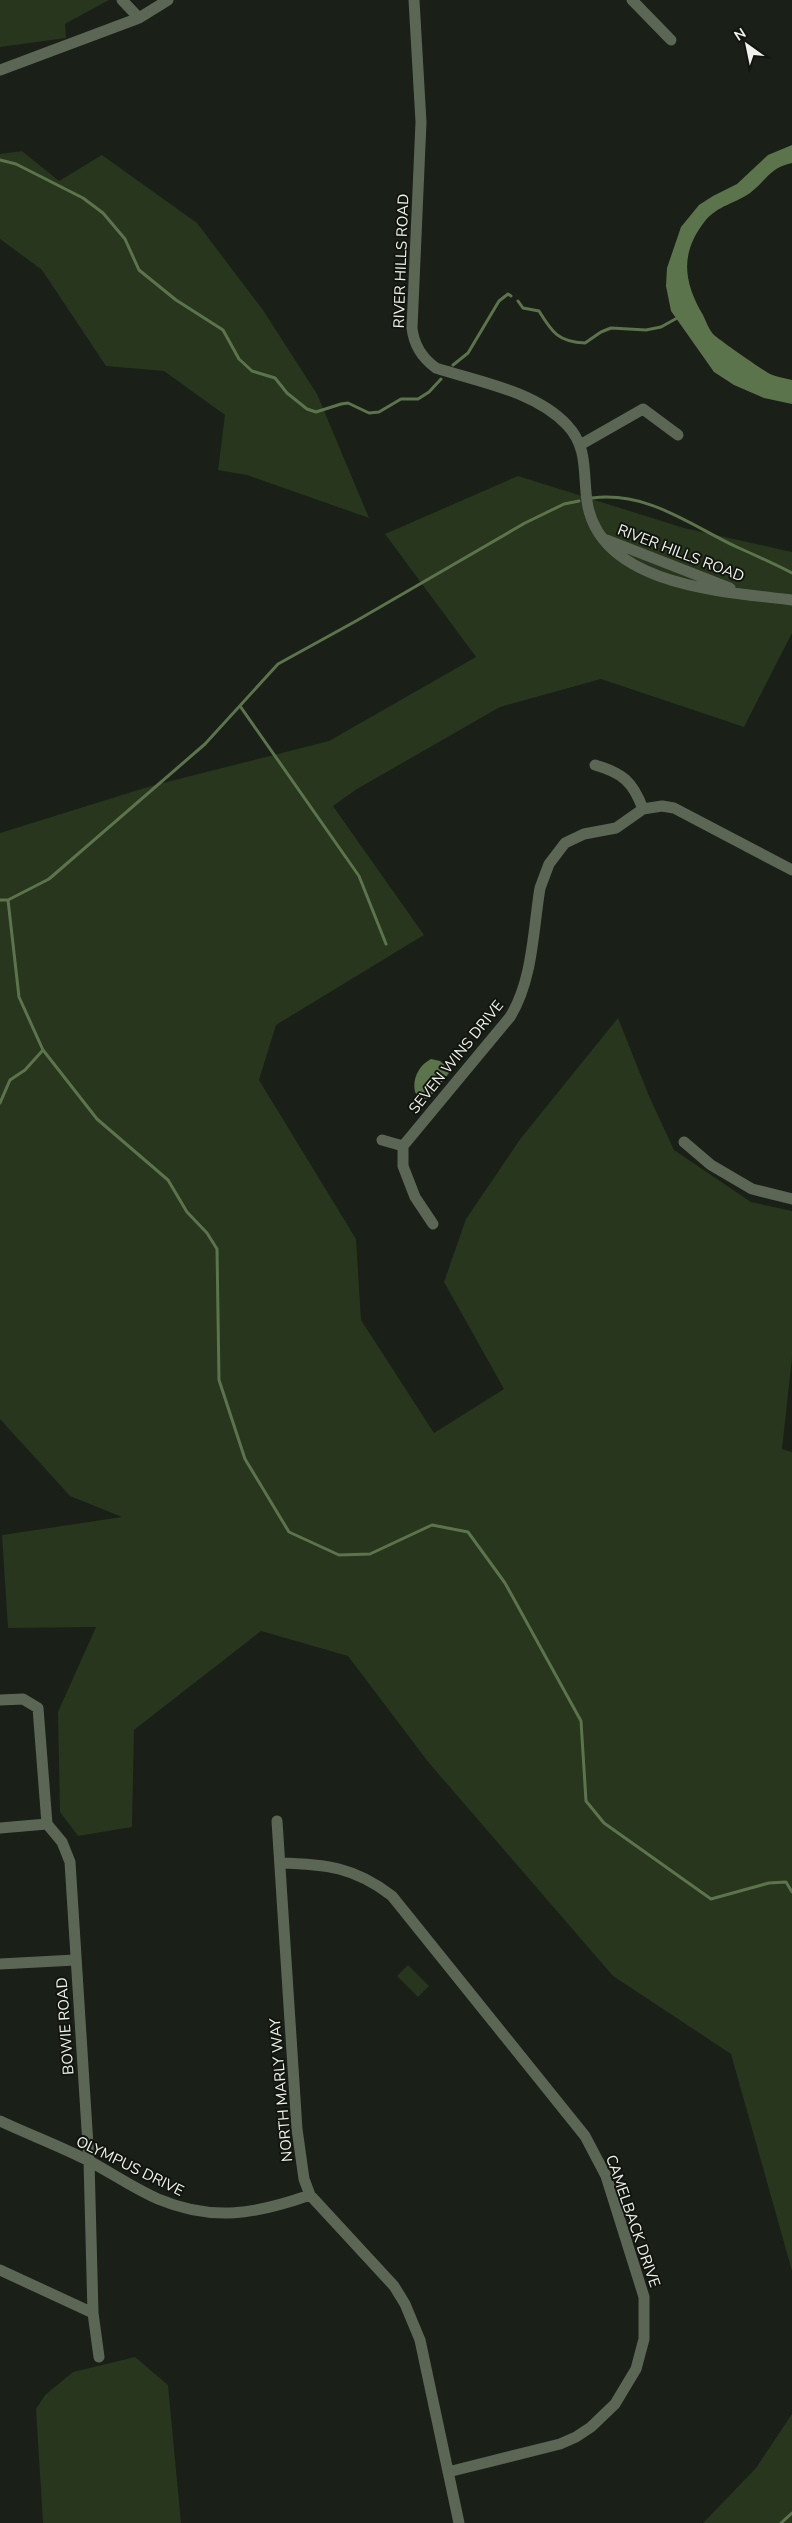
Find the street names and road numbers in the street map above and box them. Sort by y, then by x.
street label: RIVER HILLS ROAD [389,193,413,329]
street label: RIVER HILLS ROAD [615,520,747,586]
street label: SEVEN WINS DRIVE [404,996,508,1118]
street label: BOWIE ROAD [52,1977,78,2075]
street label: NORTH MARLY WAY [265,2016,297,2163]
street label: OLYMPUS DRIVE [73,2131,187,2201]
street label: CAMELBACK DRIVE [601,2152,665,2290]

